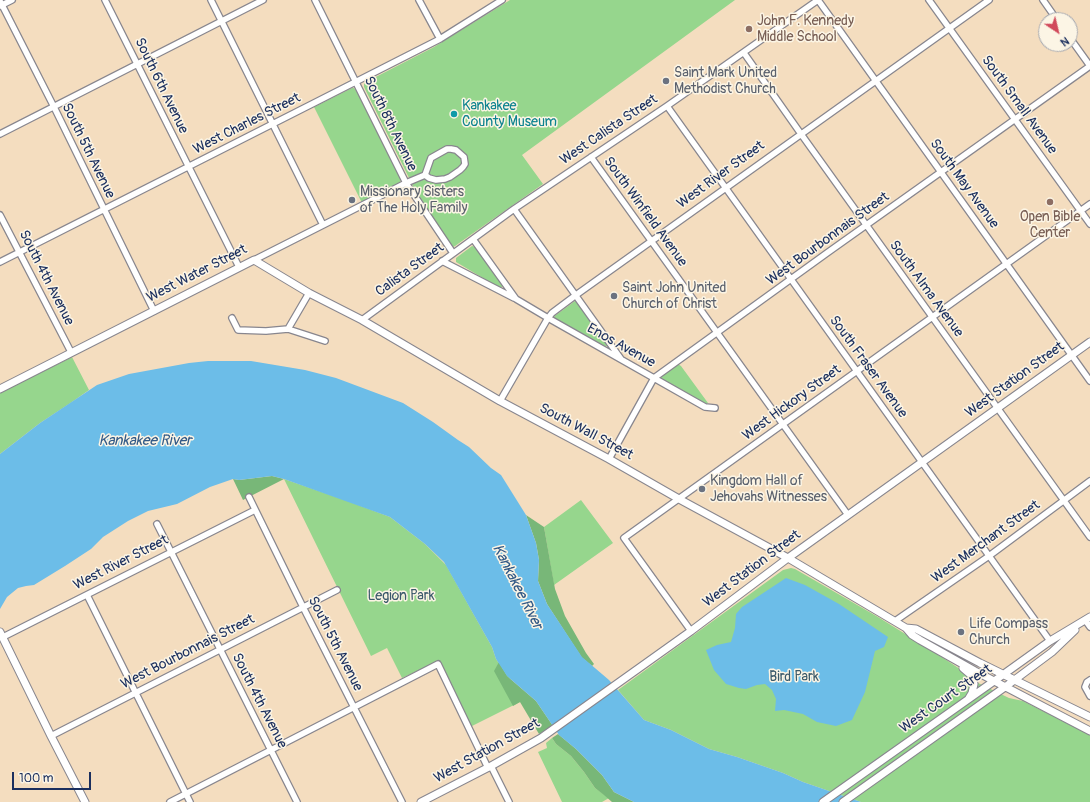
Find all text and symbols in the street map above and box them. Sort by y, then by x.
north arrow [1038,12,1078,52]
place label: John F. Kennedy Middle School [757,13,854,46]
marker: John F. Kennedy Middle School [744,24,754,34]
text: N [1058,34,1071,49]
street label: South 6th Avenue [131,35,191,137]
street label: South Small Avenue [978,52,1060,158]
place label: Saint Mark United Methodist Church [674,65,777,98]
street label: South 8th Avenue [360,74,420,174]
marker: Saint Mark United Methodist Church [661,76,671,86]
street label: West Charles Street [191,90,303,158]
street label: West Calista Street [557,91,661,169]
place label: Kankakee County Museum [462,98,557,130]
street label: South 5th Avenue [58,101,118,201]
marker: Kankakee County Museum [449,109,459,119]
street label: South May Avenue [926,136,1002,232]
street label: West River Street [674,138,768,212]
street label: South Winfield Avenue [600,154,690,270]
place label: Missionary Sisters of The Holy Family [360,184,468,216]
street label: West Bourbonnais Street [763,189,893,289]
marker: Missionary Sisters of The Holy Family [347,195,357,205]
marker: Open Bible Center [1045,197,1055,207]
place label: Open Bible Center [1020,209,1080,242]
street label: South 4th Avenue [15,228,77,328]
street label: South Alma Avenue [885,237,967,341]
street label: Calista Street [373,240,447,300]
street label: West Water Street [144,241,250,307]
place label: Saint John United Church of Christ [622,280,726,312]
marker: Saint John United Church of Christ [609,291,619,301]
street label: South Fraser Avenue [825,313,911,421]
street label: Enos Avenue [584,320,658,372]
street label: West Station Street [962,338,1068,422]
street label: West Hickory Street [739,362,845,444]
street label: South Wall Street [536,400,636,464]
water label: Kankakee River [99,432,191,450]
place label: Kingdom Hall of Jehovahs Witnesses [710,473,827,506]
marker: Kingdom Hall of Jehovahs Witnesses [697,484,707,494]
street label: West Merchant Street [928,497,1044,587]
street label: West Station Street [700,527,804,611]
street label: West River Street [71,532,171,594]
water label: Kankakee River [488,542,546,632]
park label: Legion Park [367,588,435,604]
street label: South 5th Avenue [304,594,366,694]
street label: West Bourbonnais Street [118,611,258,693]
place label: Life Compass Church [969,616,1048,648]
marker: Life Compass Church [956,627,966,637]
street label: South 4th Avenue [228,651,290,751]
street label: West Court Street [897,661,995,737]
park label: Bird Park [769,669,819,685]
street label: West Station Street [431,715,543,787]
scale bar [14,764,93,790]
text: 100 m [19,771,53,786]

